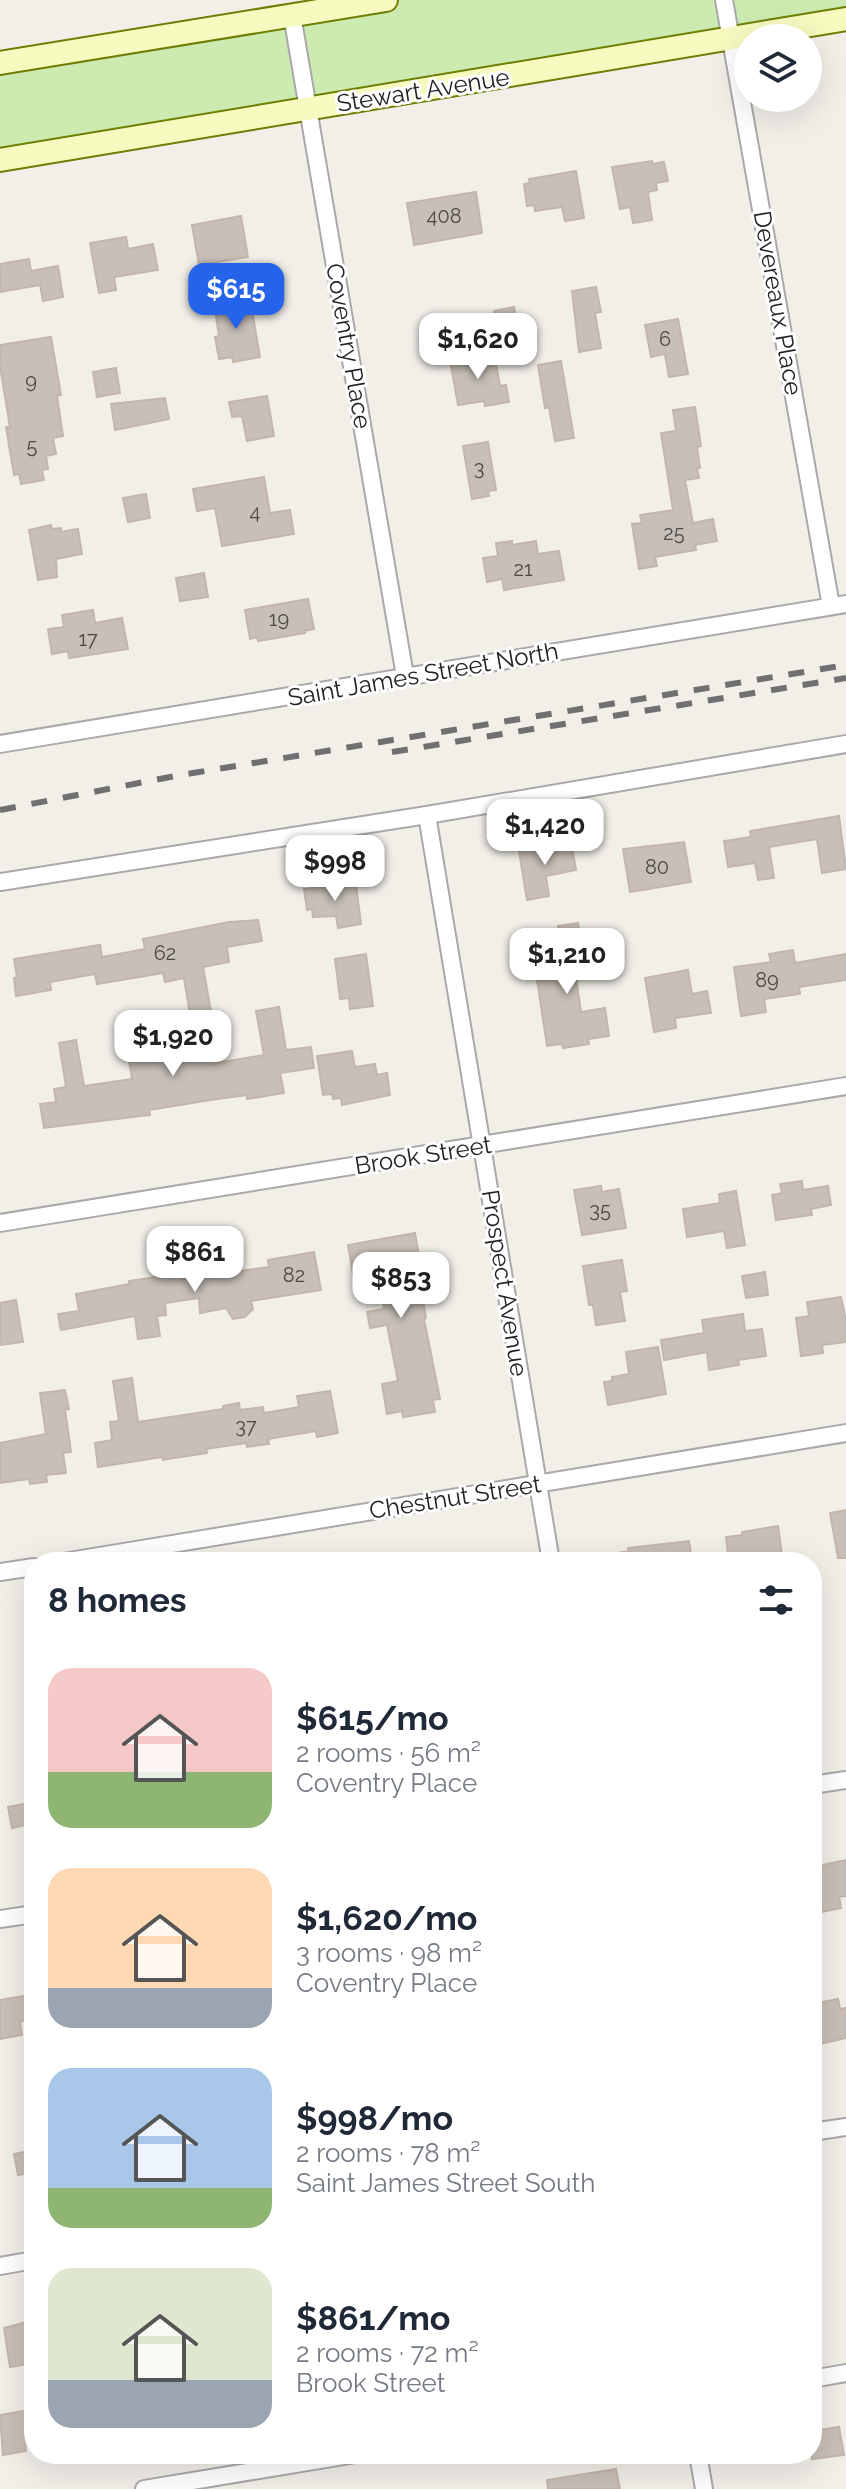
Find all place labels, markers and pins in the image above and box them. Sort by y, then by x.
pin: $615 [189,263,283,331]
pin: $1,620 [413,313,543,381]
pin: $1,420 [480,799,610,867]
pin: $998 [288,835,382,903]
pin: $1,210 [502,928,632,996]
pin: $1,920 [108,1010,238,1078]
pin: $861 [148,1226,242,1294]
pin: $853 [354,1252,448,1320]

